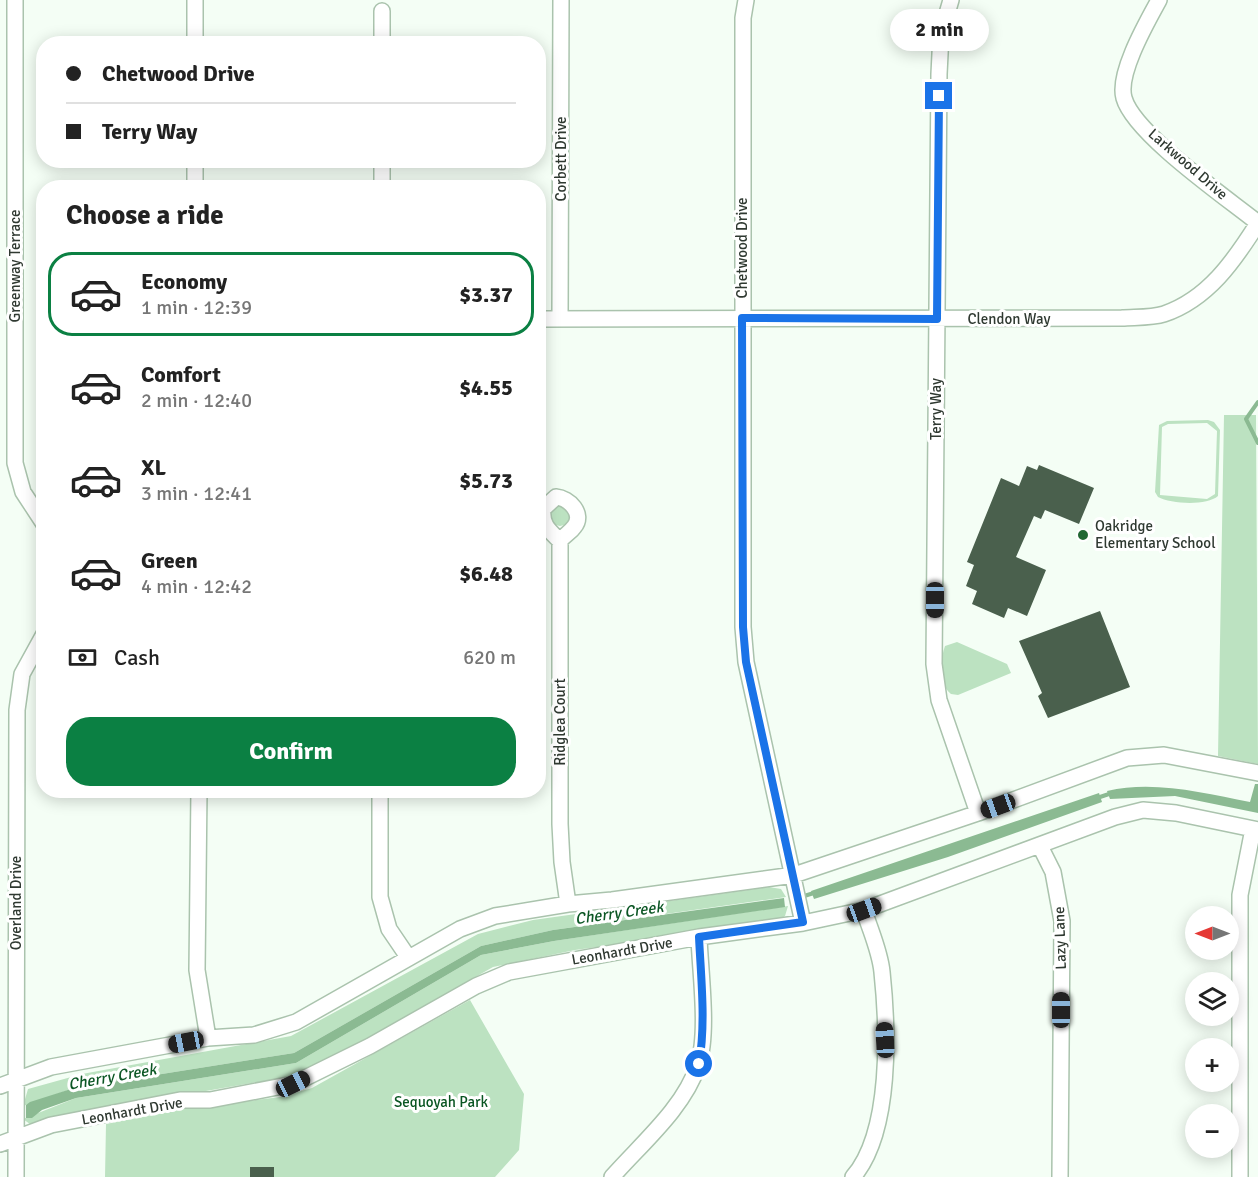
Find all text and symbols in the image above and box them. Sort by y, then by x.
callout: 2 min [890,9,988,51]
text: 2 min [915,17,964,42]
text: Chetwood Drive [102,60,255,87]
route end [925,82,952,109]
street label: Corbett Drive [552,116,570,202]
text: Terry Way [102,118,197,145]
street label: Larkwood Drive [1145,125,1231,203]
street label: Chetwood Drive [733,197,751,299]
text: Choose a ride [66,199,224,232]
street label: Greenway Terrace [6,210,24,322]
icon: car [69,267,123,321]
text: Economy [141,268,227,295]
text: $3.37 [459,281,513,308]
text: 1 min · 12:39 [141,295,252,320]
street label: Clendon Way [968,310,1050,328]
icon: car [69,360,123,414]
text: Comfort [141,361,221,388]
text: $4.55 [459,374,513,401]
street label: Terry Way [927,378,945,440]
text: 2 min · 12:40 [141,388,252,413]
icon: car [69,453,123,507]
text: XL [141,454,166,481]
text: $5.73 [459,467,513,494]
text: 3 min · 12:41 [141,481,252,506]
place label: Oakridge Elementary School [1095,517,1216,552]
marker: Oakridge Elementary School [1076,528,1090,542]
icon: car [69,546,123,600]
text: Green [141,547,198,574]
text: $6.48 [459,560,513,587]
text: 4 min · 12:42 [141,574,252,599]
car [926,582,944,618]
icon: cash [66,641,99,674]
text: Cash [114,644,160,671]
text: 620 m [463,645,516,670]
street label: Ridglea Court [551,678,569,766]
button: Confirm [66,717,516,786]
car [978,791,1018,821]
street label: Overland Drive [7,856,25,950]
car [844,895,884,925]
water label: Cherry Creek [574,897,666,929]
street label: Lazy Lane [1050,906,1070,970]
north arrow [1185,906,1239,960]
map controls [1185,906,1239,1158]
street label: Leonhardt Drive [570,933,674,969]
button: layers [1185,972,1239,1026]
car [1052,992,1070,1028]
car [875,1022,895,1058]
car [167,1030,205,1054]
button: + [1185,1038,1239,1092]
route start [685,1050,712,1077]
water label: Cherry Creek [67,1059,160,1095]
car [273,1068,313,1100]
street label: Leonhardt Drive [80,1093,184,1129]
park label: Sequoyah Park [394,1093,489,1111]
button: − [1185,1104,1239,1158]

